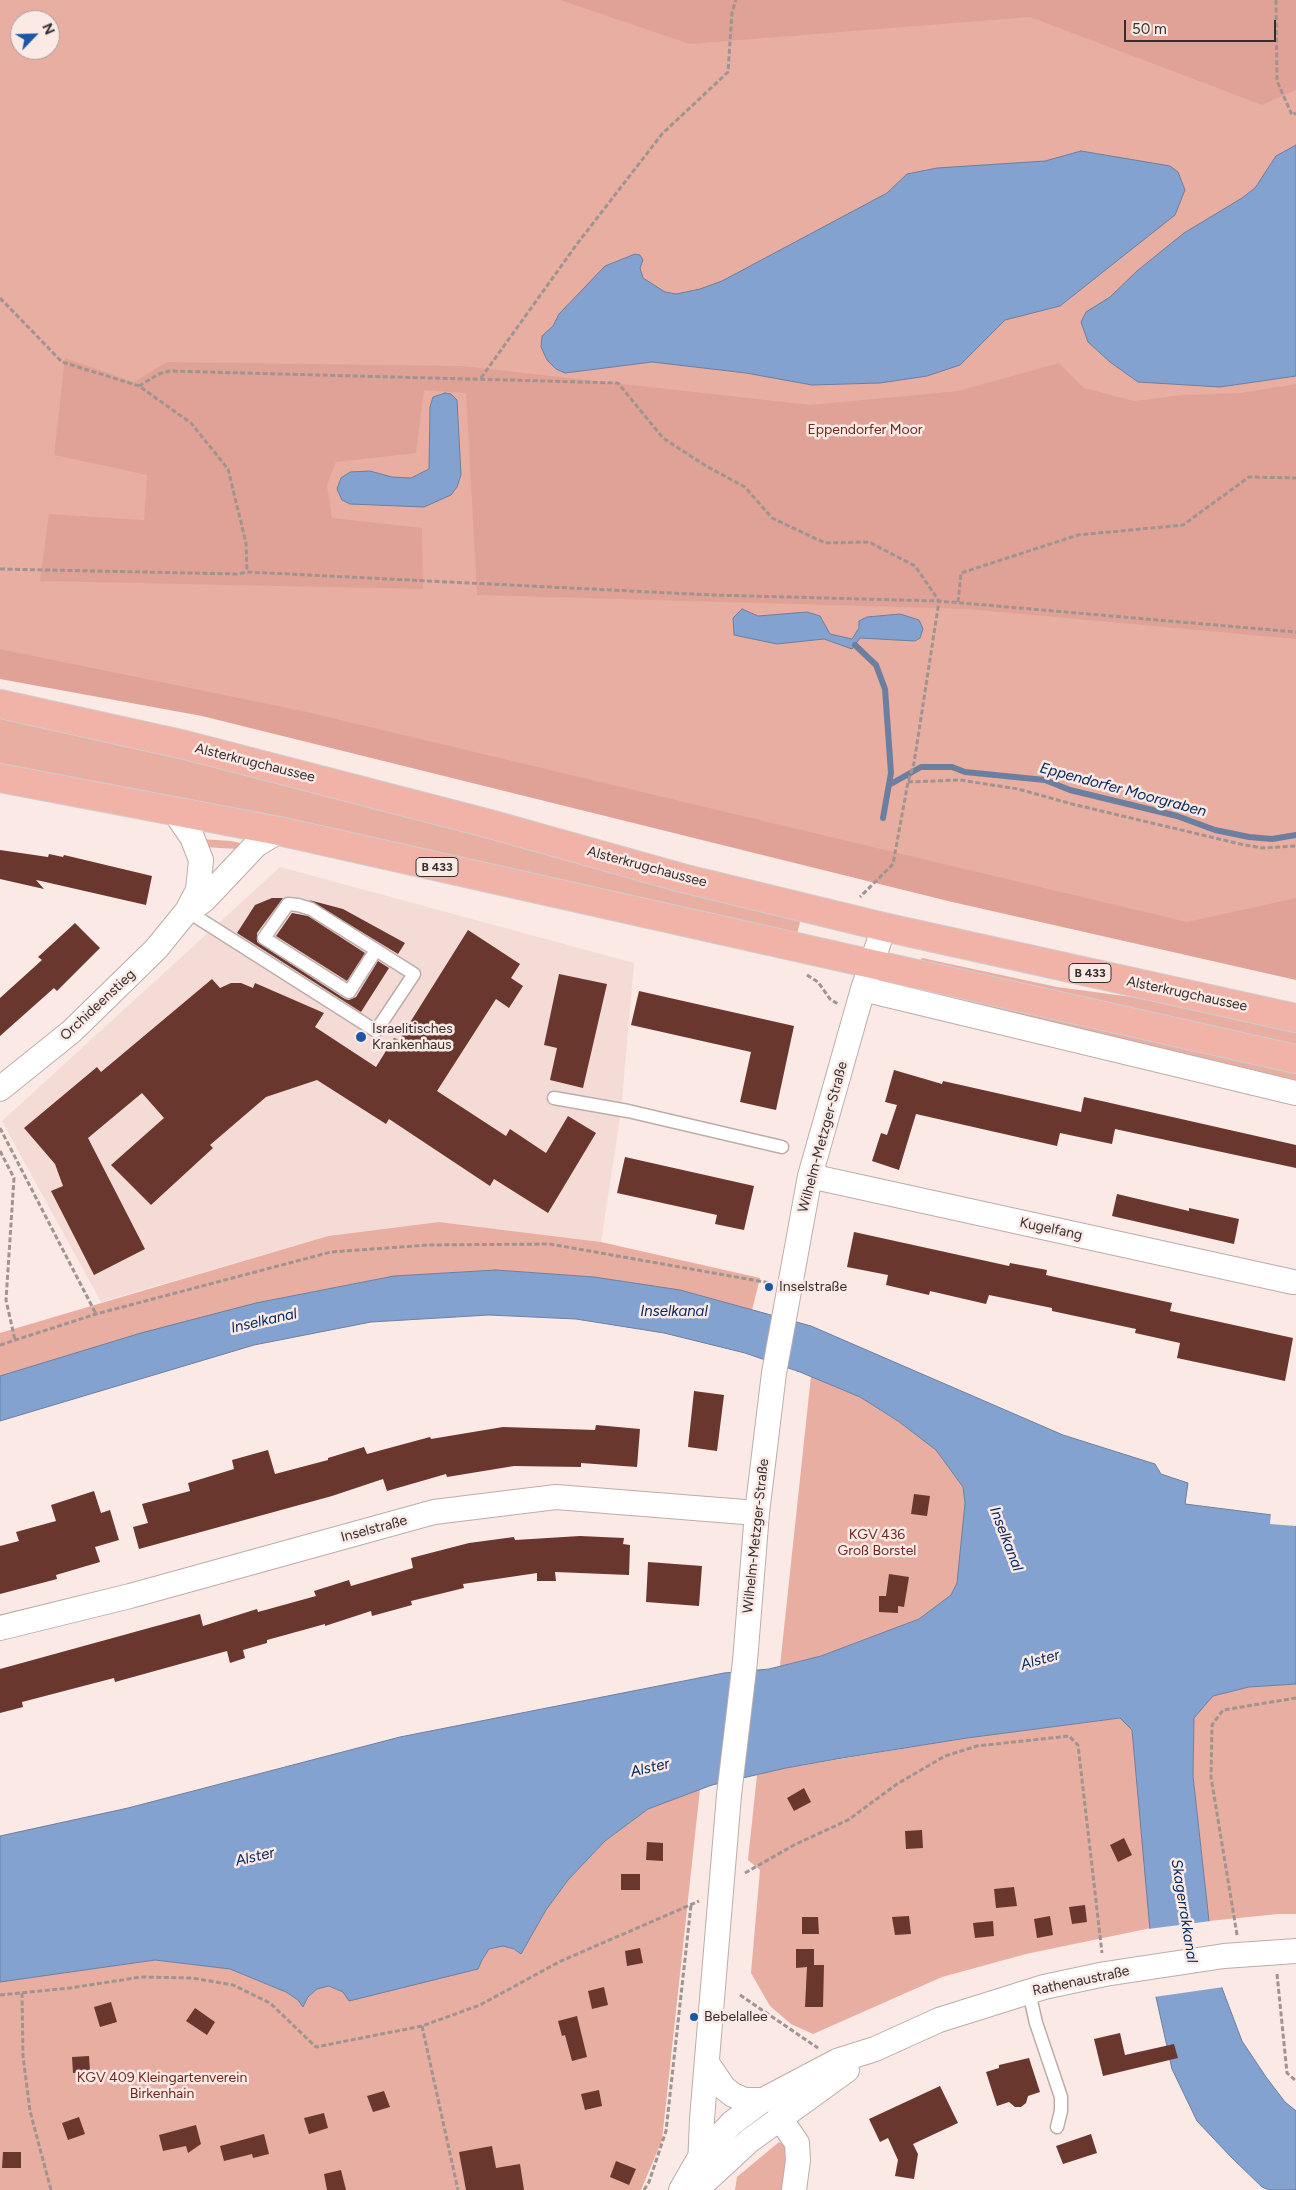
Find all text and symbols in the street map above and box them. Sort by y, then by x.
north arrow [10,10,60,60]
scale bar [1126,10,1278,42]
text: 50 m [1132,20,1167,38]
text: N [38,21,58,37]
park label: Eppendorfer Moor [807,422,923,438]
street label: Alsterkrugchaussee [193,740,317,786]
water label: Eppendorfer Moorgraben [1038,759,1208,821]
street label: Alsterkrugchaussee [585,843,709,891]
road number: B 433 [416,858,458,876]
road number: B 433 [1069,964,1111,982]
street label: Orchideenstieg [57,966,139,1044]
street label: Alsterkrugchaussee [1125,973,1249,1015]
place label: Israelitisches Krankenhaus [372,1021,453,1054]
marker: Israelitisches Krankenhaus [354,1030,368,1044]
street label: Wilhelm-Metzger-Straße [795,1060,851,1214]
street label: Kugelfang [1018,1214,1084,1244]
place label: Inselstraße [779,1279,847,1295]
marker: Inselstraße [763,1281,775,1293]
water label: Inselkanal [640,1303,708,1321]
water label: Inselkanal [229,1305,299,1337]
street label: Wilhelm-Metzger-Straße [740,1458,772,1614]
water label: Inselkanal [986,1504,1026,1574]
street label: Inselstraße [339,1512,409,1546]
park label: KGV 436 Groß Borstel [838,1527,916,1560]
water label: Alster [1018,1646,1062,1674]
water label: Alster [629,1755,671,1781]
water label: Alster [234,1844,276,1870]
water label: Skagerrakkanal [1167,1858,1201,1964]
street label: Rathenaustraße [1031,1963,1131,1999]
place label: Bebelallee [704,2009,768,2025]
marker: Bebelallee [688,2011,700,2023]
park label: KGV 409 Kleingartenverein Birkenhain [77,2070,247,2102]

